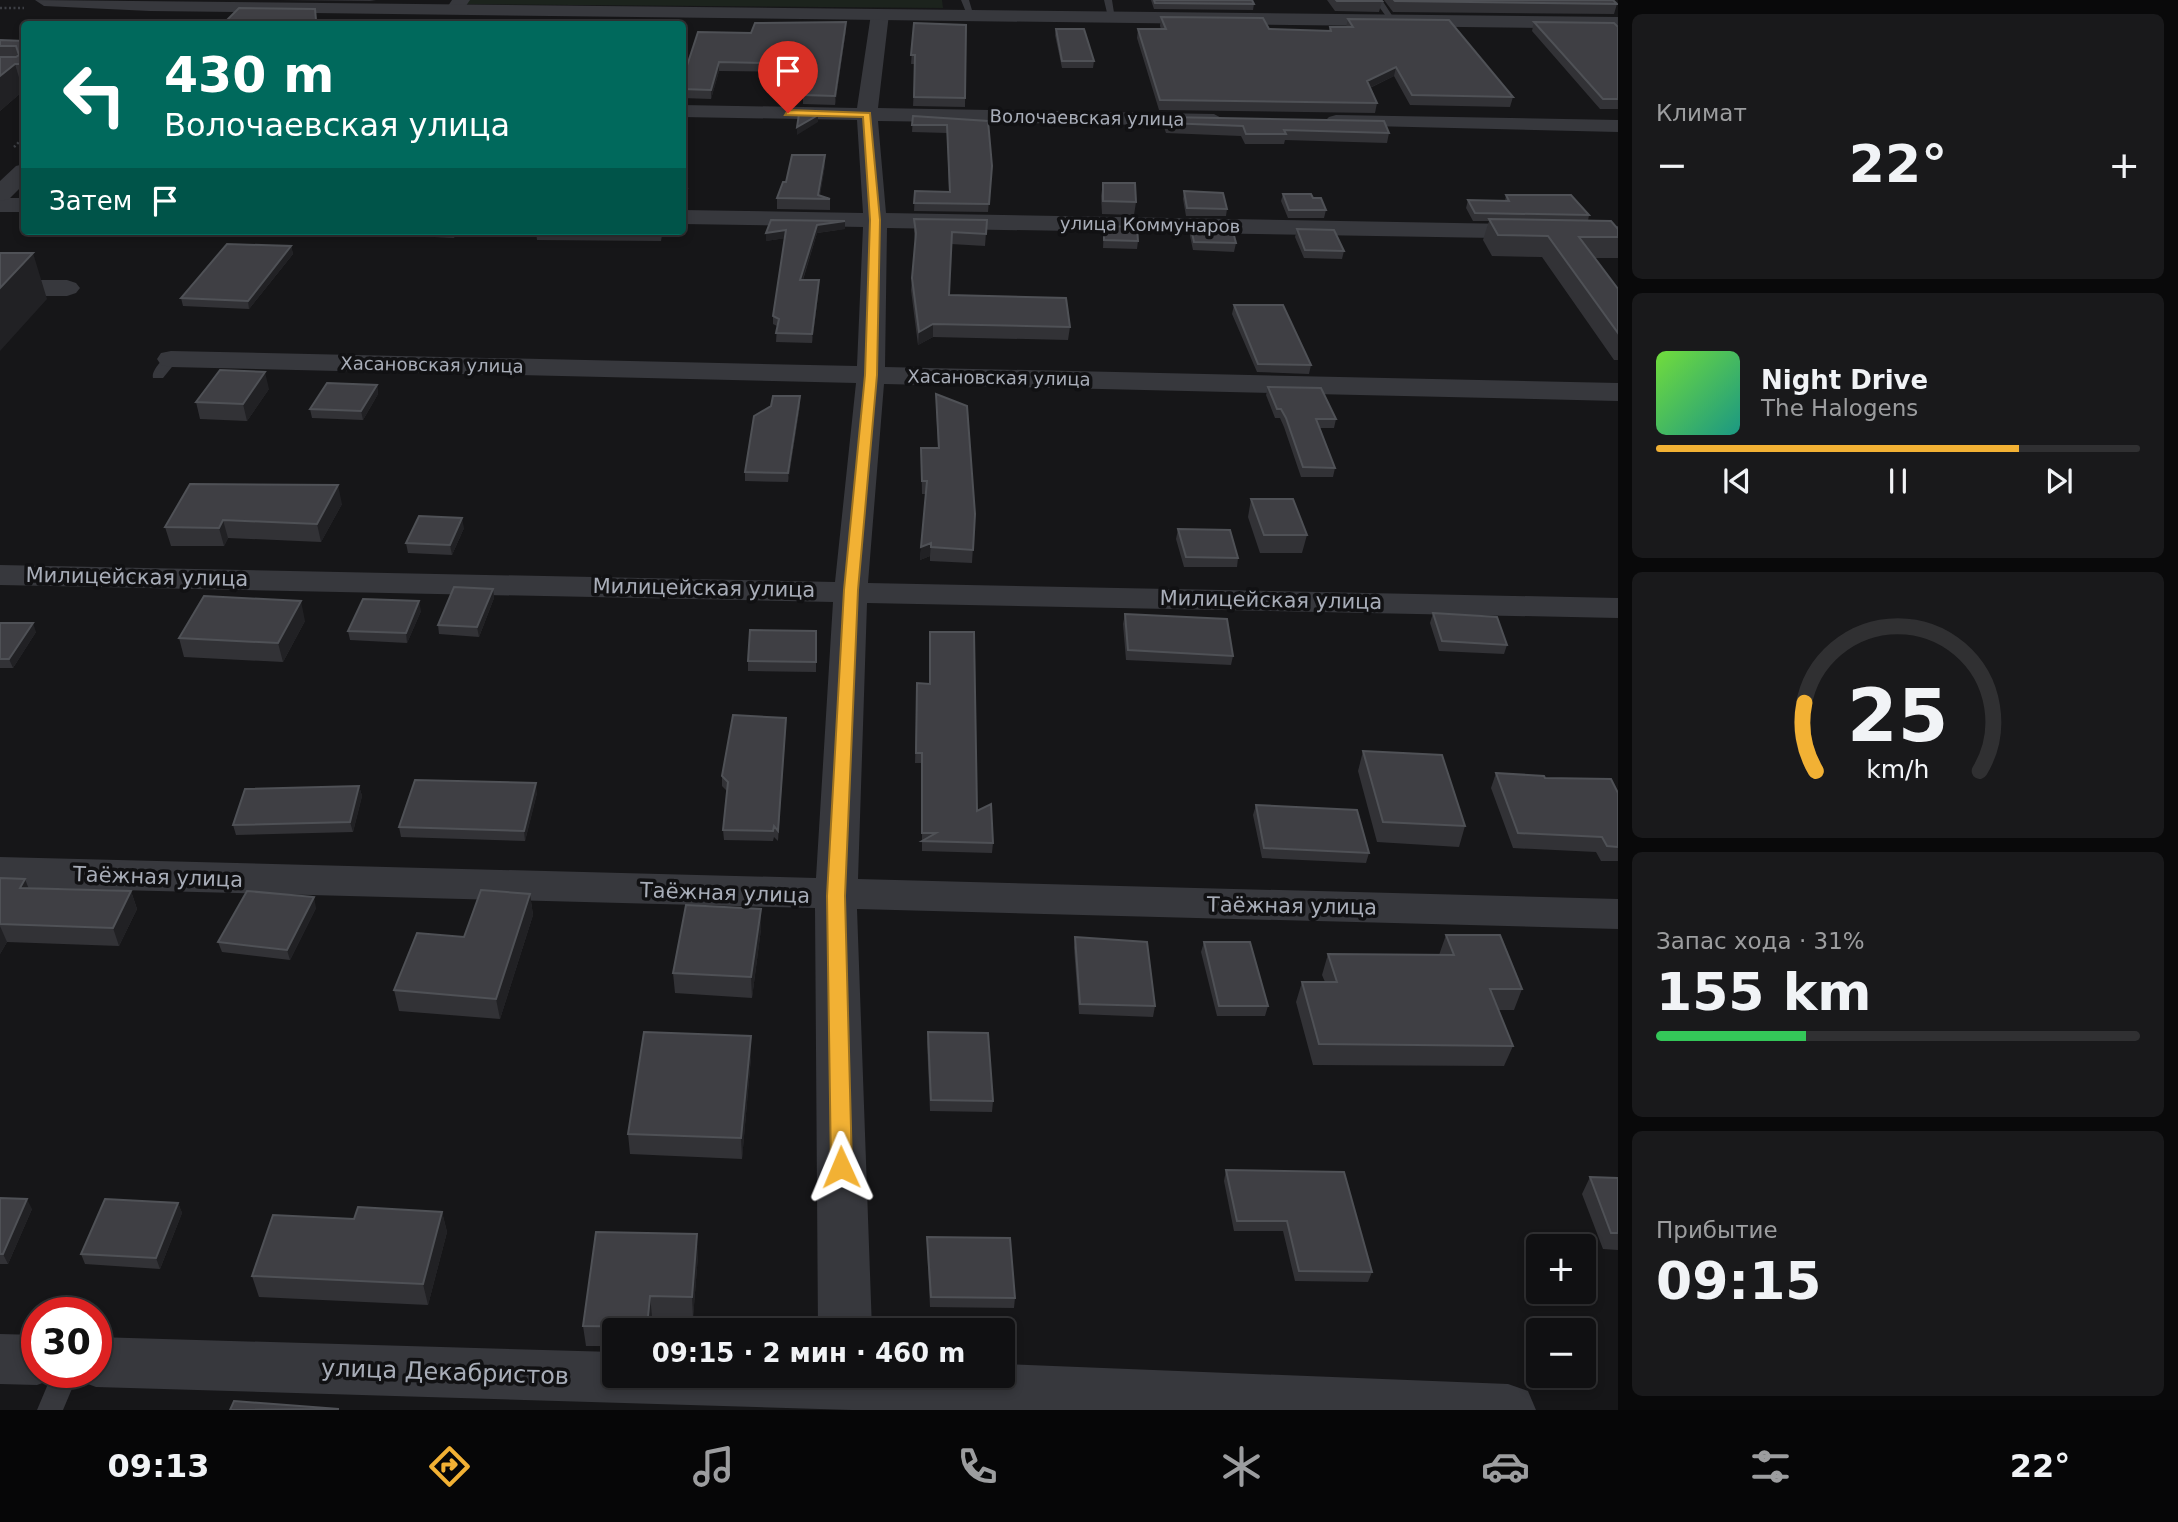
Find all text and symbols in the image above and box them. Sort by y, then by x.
pin [758,41,818,113]
text: 430 m [164,47,334,104]
icon: left [49,49,140,140]
icon: arrive [769,52,807,90]
text: Климат [1656,100,1747,126]
street label: Волочаевская улица [989,105,1185,130]
text: Волочаевская улица [164,106,510,144]
text: 22° [1849,134,1947,194]
text: − [1656,143,1688,187]
text: + [2108,143,2140,187]
icon: arrive [146,182,184,220]
text: Затем [49,186,132,216]
street label: улица Коммунаров [1060,212,1240,237]
street label: Хасановская улица [340,352,524,377]
street label: Хасановская улица [907,365,1091,390]
text: Night Drive [1761,365,1928,395]
text: The Halogens [1761,395,1918,421]
icon: previous [1718,462,1756,500]
icon: pause [1879,462,1917,500]
icon: next [2040,462,2078,500]
street label: Милицейская улица [25,563,249,591]
street label: Милицейская улица [592,574,816,602]
street label: Милицейская улица [1159,586,1383,614]
text: 25 [1847,673,1949,758]
text: km/h [1866,755,1930,784]
street label: Таёжная улица [72,862,243,892]
street label: Таёжная улица [639,878,810,908]
street label: Таёжная улица [1206,892,1377,919]
text: Запас хода · 31% [1656,928,1865,954]
text: 155 km [1656,962,1871,1022]
position arrow [804,1130,878,1204]
text: Прибытие [1656,1217,1778,1243]
map controls [1526,1234,1596,1388]
button: + [1526,1234,1596,1304]
text: 09:15 [1656,1251,1822,1311]
speed limit sign: 30 [21,1297,112,1388]
button: − [1526,1318,1596,1388]
text: 09:15 · 2 мин · 460 m [652,1338,965,1368]
street label: улица Декабристов [321,1354,569,1390]
icon: directions [425,1442,474,1491]
icon: music [689,1442,738,1491]
icon: phone [953,1442,1002,1491]
icon: climate [1217,1442,1266,1491]
icon: car [1481,1442,1530,1491]
icon: filters [1746,1442,1795,1491]
text: 09:13 [108,1447,209,1485]
text: 22° [2010,1447,2070,1485]

